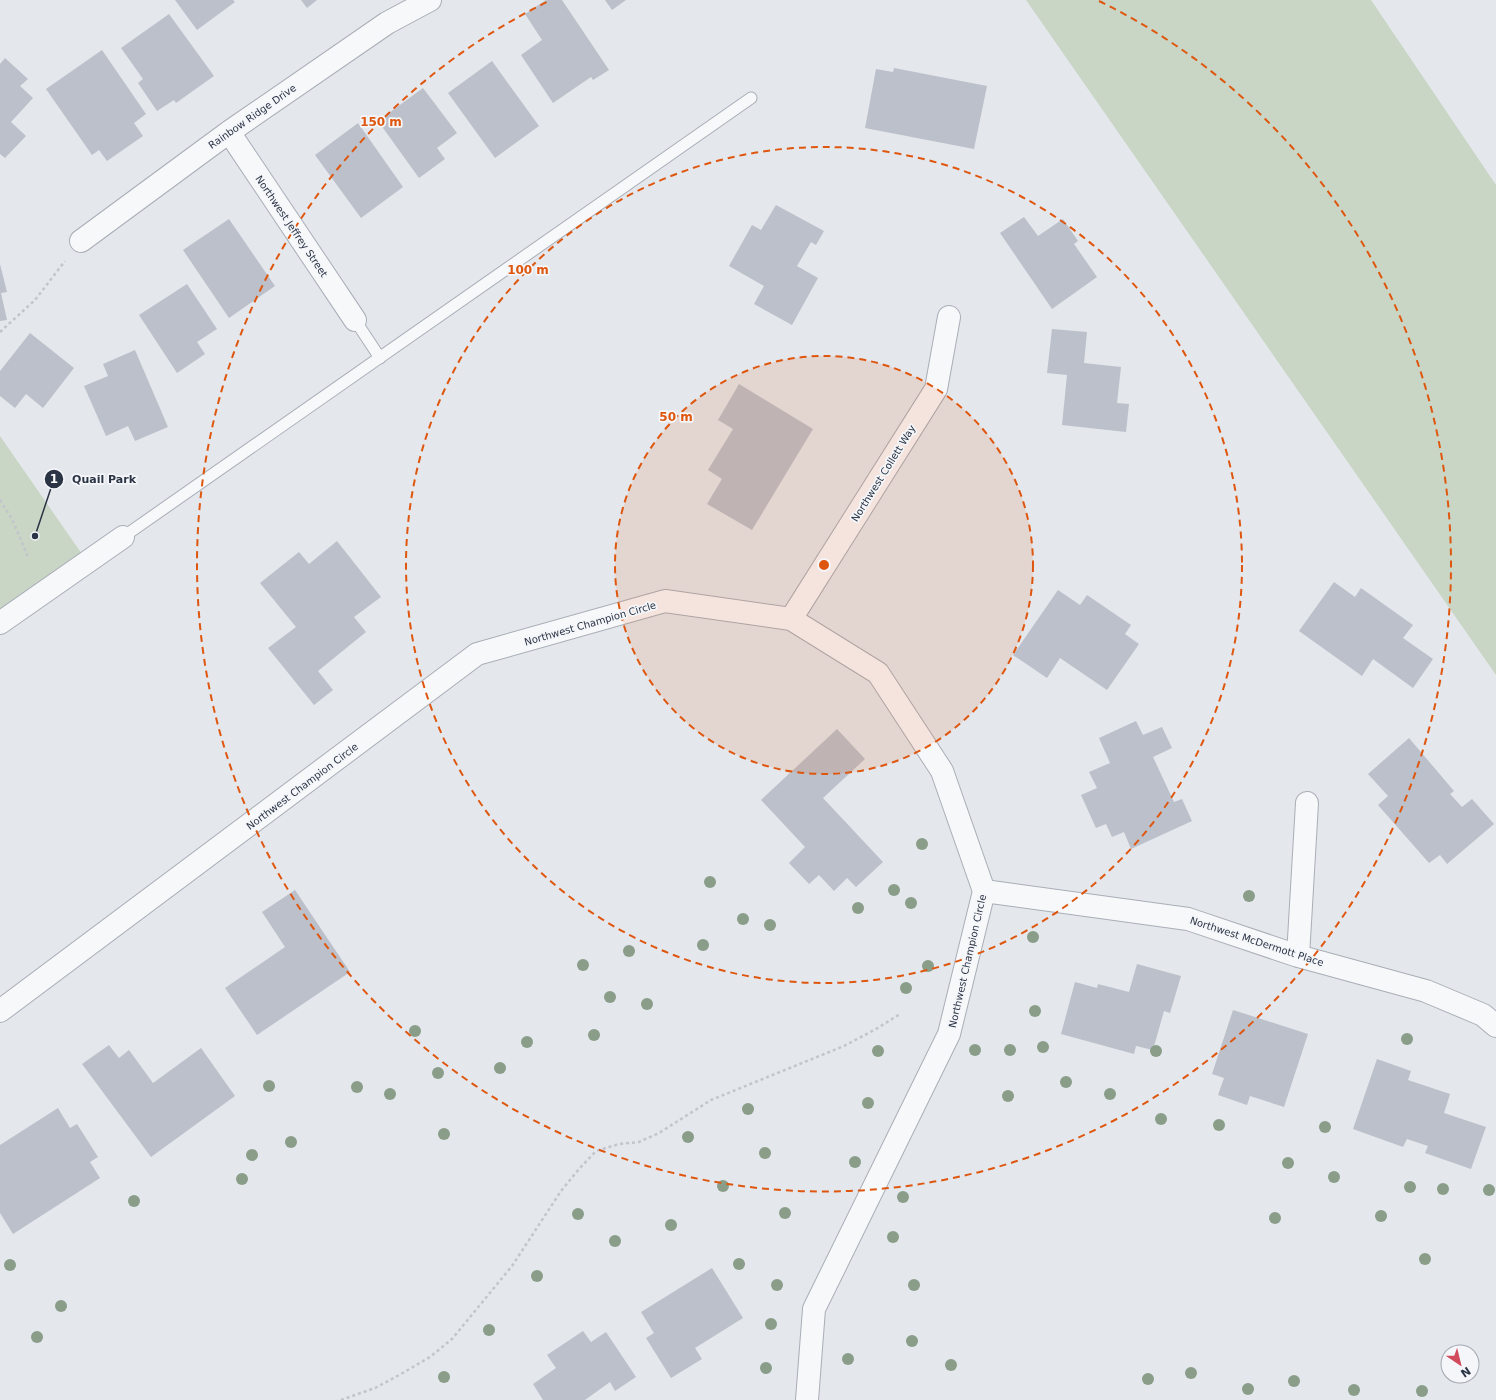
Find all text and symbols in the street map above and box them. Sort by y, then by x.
street label: Rainbow Ridge Drive [206,82,298,151]
text: 150 m [360,115,402,129]
street label: Northwest Jeffrey Street [253,173,330,279]
text: 100 m [507,263,549,277]
text: 50 m [659,410,693,424]
street label: Northwest Collett Way [849,423,918,524]
callout: Quail Park [44,468,144,491]
text: 1 [50,472,58,486]
text: Quail Park [72,473,137,486]
centre of rings [817,558,831,572]
street label: Northwest Champion Circle [523,599,657,648]
street label: Northwest Champion Circle [244,741,360,832]
street label: Northwest Champion Circle [947,893,988,1029]
street label: Northwest McDermott Place [1189,915,1325,968]
north arrow [1440,1344,1480,1384]
text: N [1458,1364,1473,1380]

